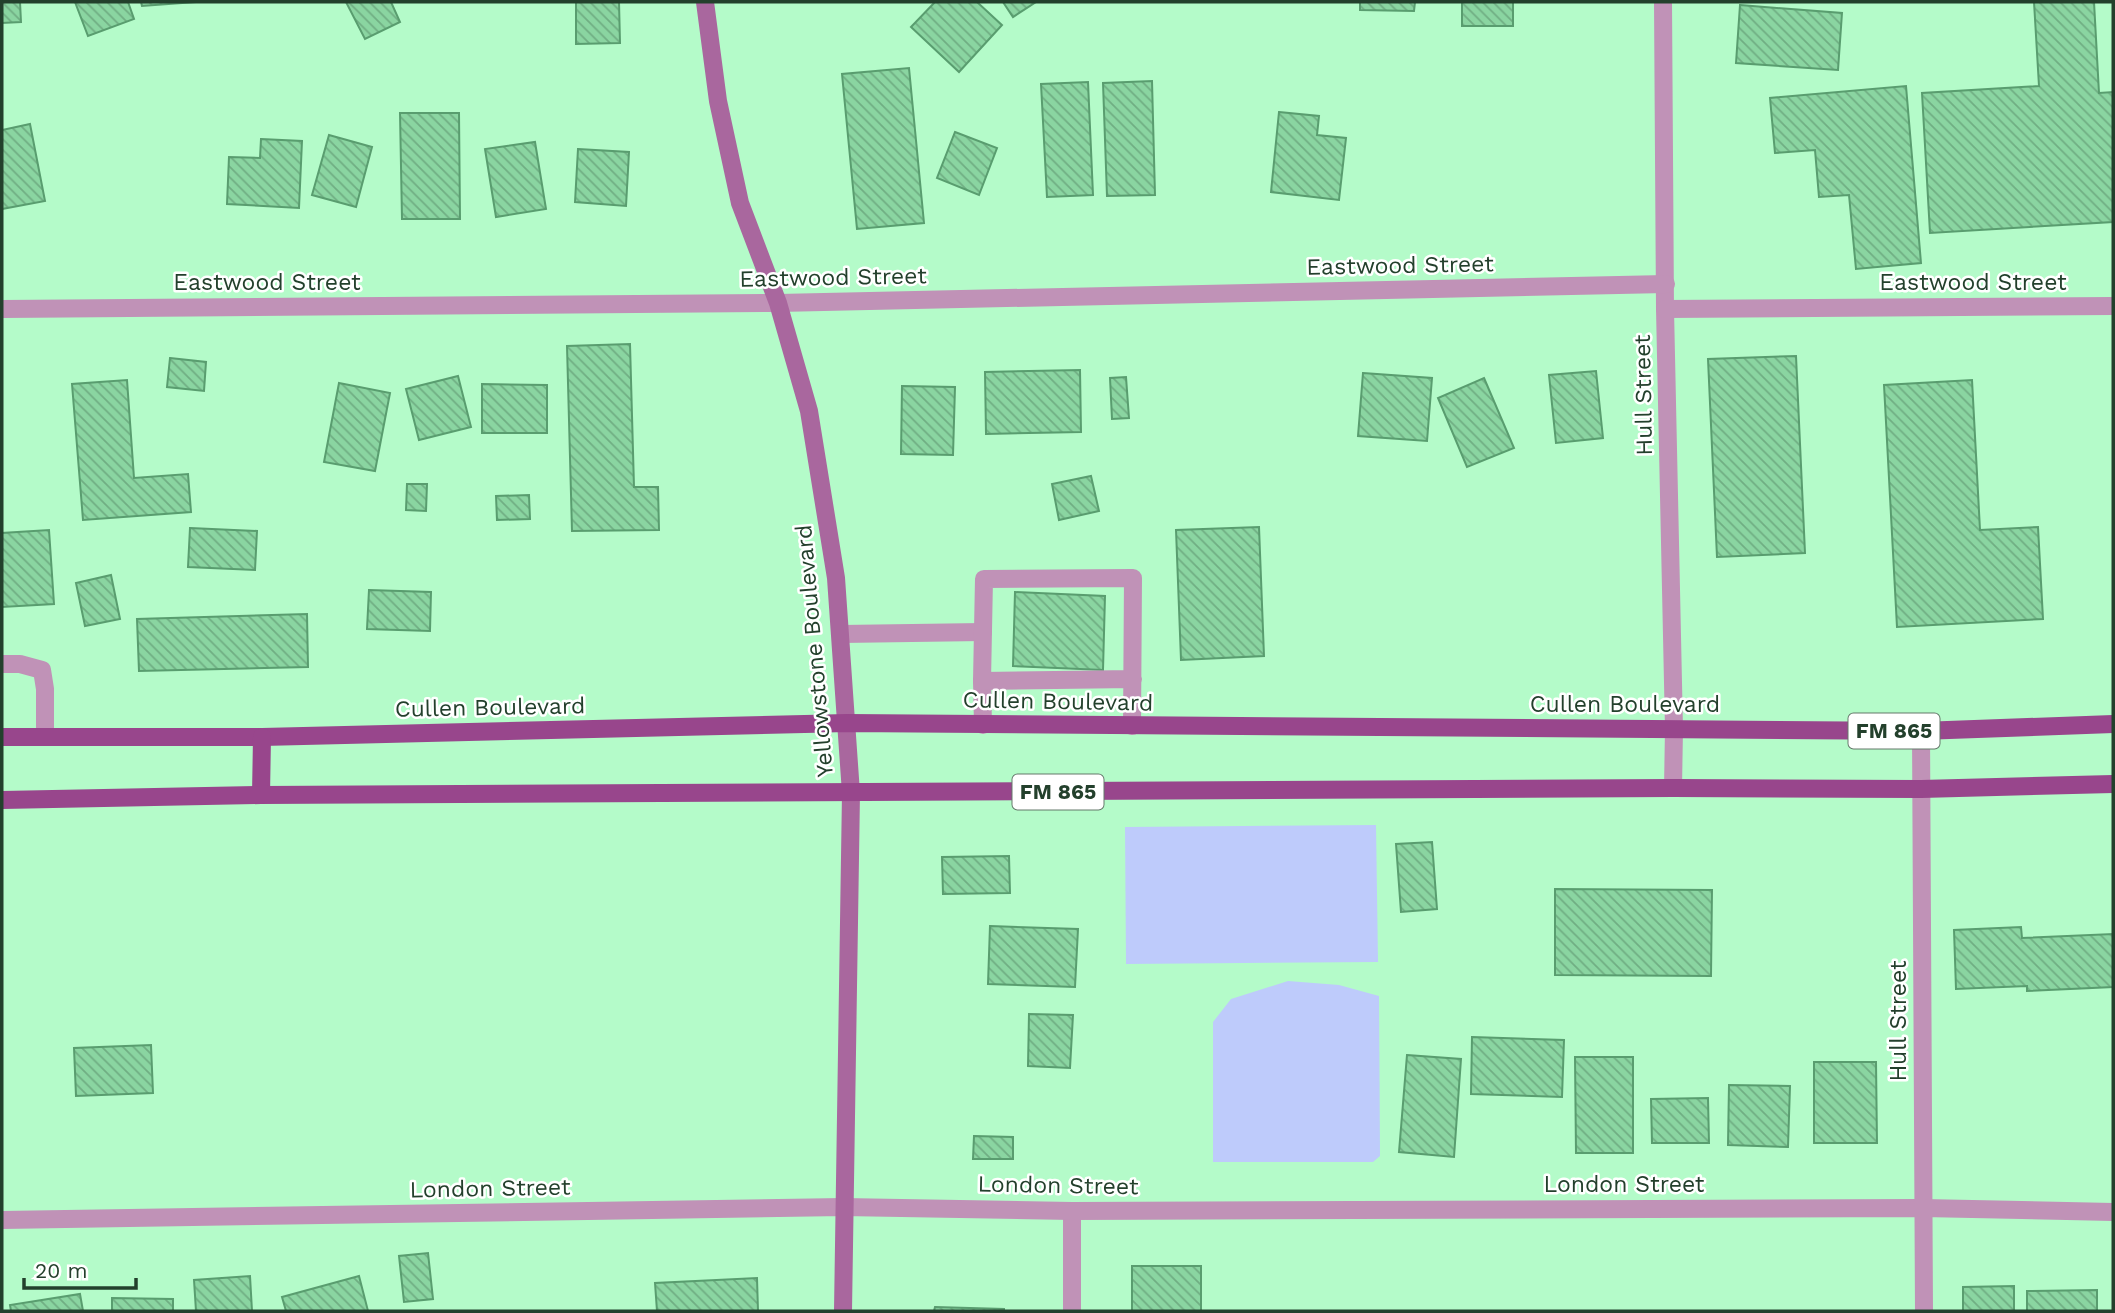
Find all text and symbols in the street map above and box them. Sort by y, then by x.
street label: Eastwood Street [1306,250,1494,281]
street label: Eastwood Street [739,262,927,293]
street label: Eastwood Street [173,269,361,296]
street label: Eastwood Street [1879,269,2067,296]
street label: Hull Street [1629,334,1658,456]
street label: Yellowstone Boulevard [790,524,839,778]
street label: Cullen Boulevard [963,686,1153,717]
street label: Cullen Boulevard [1530,691,1720,718]
street label: Cullen Boulevard [395,692,585,723]
road number: FM 865 [1848,714,1940,748]
road number: FM 865 [1012,774,1104,810]
street label: Hull Street [1885,960,1912,1082]
street label: London Street [977,1171,1139,1200]
street label: London Street [1544,1171,1705,1198]
street label: London Street [409,1174,571,1203]
scale bar [24,1246,136,1290]
text: 20 m [35,1258,87,1283]

